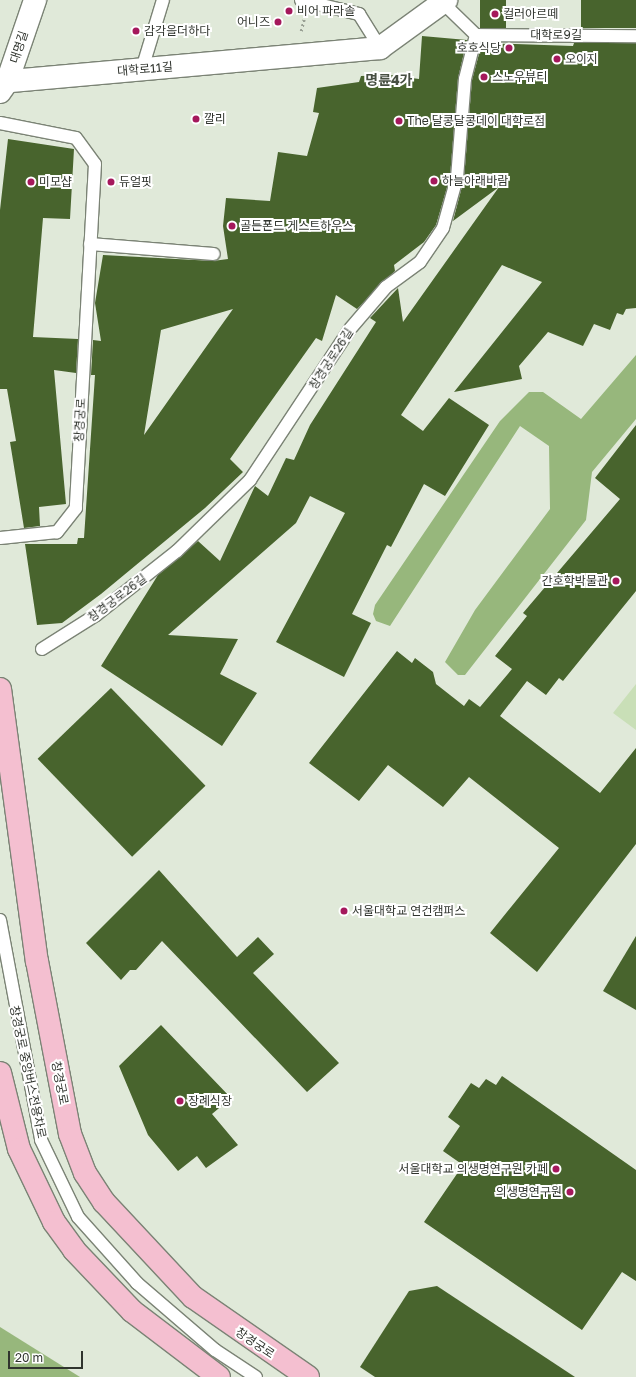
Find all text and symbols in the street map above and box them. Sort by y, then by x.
place label: 비어 파라솔 [297,4,355,18]
marker: 비어 파라솔 [284,6,294,16]
place label: 컬러아르떼 [503,7,558,21]
marker: 컬러아르떼 [490,9,500,19]
place label: 어니즈 [237,15,270,29]
marker: 어니즈 [273,17,283,27]
place label: 감각을더하다 [144,24,210,38]
marker: 감각을더하다 [131,26,141,36]
street label: 대학로9길 [530,28,582,42]
street label: 대명길 [7,29,31,65]
place label: 호호식당 [457,41,501,55]
marker: 호호식당 [504,43,514,53]
place label: 오이지 [565,52,598,66]
marker: 오이지 [552,54,562,64]
street label: 대학로11길 [117,59,173,79]
place label: 스노우뷰티 [492,70,547,84]
district label: 명륜4가 [365,72,413,88]
marker: 스노우뷰티 [479,72,489,82]
place label: 깔리 [204,112,226,126]
marker: 깔리 [191,114,201,124]
place label: The 달콩달콩데이 대학로점 [407,114,545,128]
marker: The 달콩달콩데이 대학로점 [394,116,404,126]
place label: 하늘아래바람 [442,174,508,188]
place label: 미모샵 [39,175,72,189]
place label: 듀얼핏 [119,175,152,189]
marker: 하늘아래바람 [429,176,439,186]
marker: 미모샵 [26,177,36,187]
marker: 듀얼핏 [106,177,116,187]
place label: 골든폰드 게스트하우스 [240,219,353,233]
marker: 골든폰드 게스트하우스 [227,221,237,231]
street label: 창경궁로26길 [306,326,356,392]
street label: 창경궁로 [72,398,88,442]
street label: 창경궁로26길 [85,571,149,625]
place label: 간호학박물관 [542,574,608,588]
marker: 간호학박물관 [611,576,621,586]
place label: 서울대학교 연건캠퍼스 [352,904,465,918]
marker: 서울대학교 연건캠퍼스 [339,906,349,916]
street label: 창경궁로 중앙버스전용차로 [7,1004,49,1140]
street label: 창경궁로 [49,1060,71,1106]
place label: 장례식장 [188,1094,232,1108]
marker: 장례식장 [175,1096,185,1106]
place label: 서울대학교 의생명연구원 카페 [398,1162,548,1176]
marker: 서울대학교 의생명연구원 카페 [551,1164,561,1174]
place label: 의생명연구원 [496,1185,562,1199]
marker: 의생명연구원 [565,1187,575,1197]
street label: 창경궁로 [233,1325,277,1361]
scale bar [10,1343,85,1369]
text: 20 m [15,1350,43,1365]

